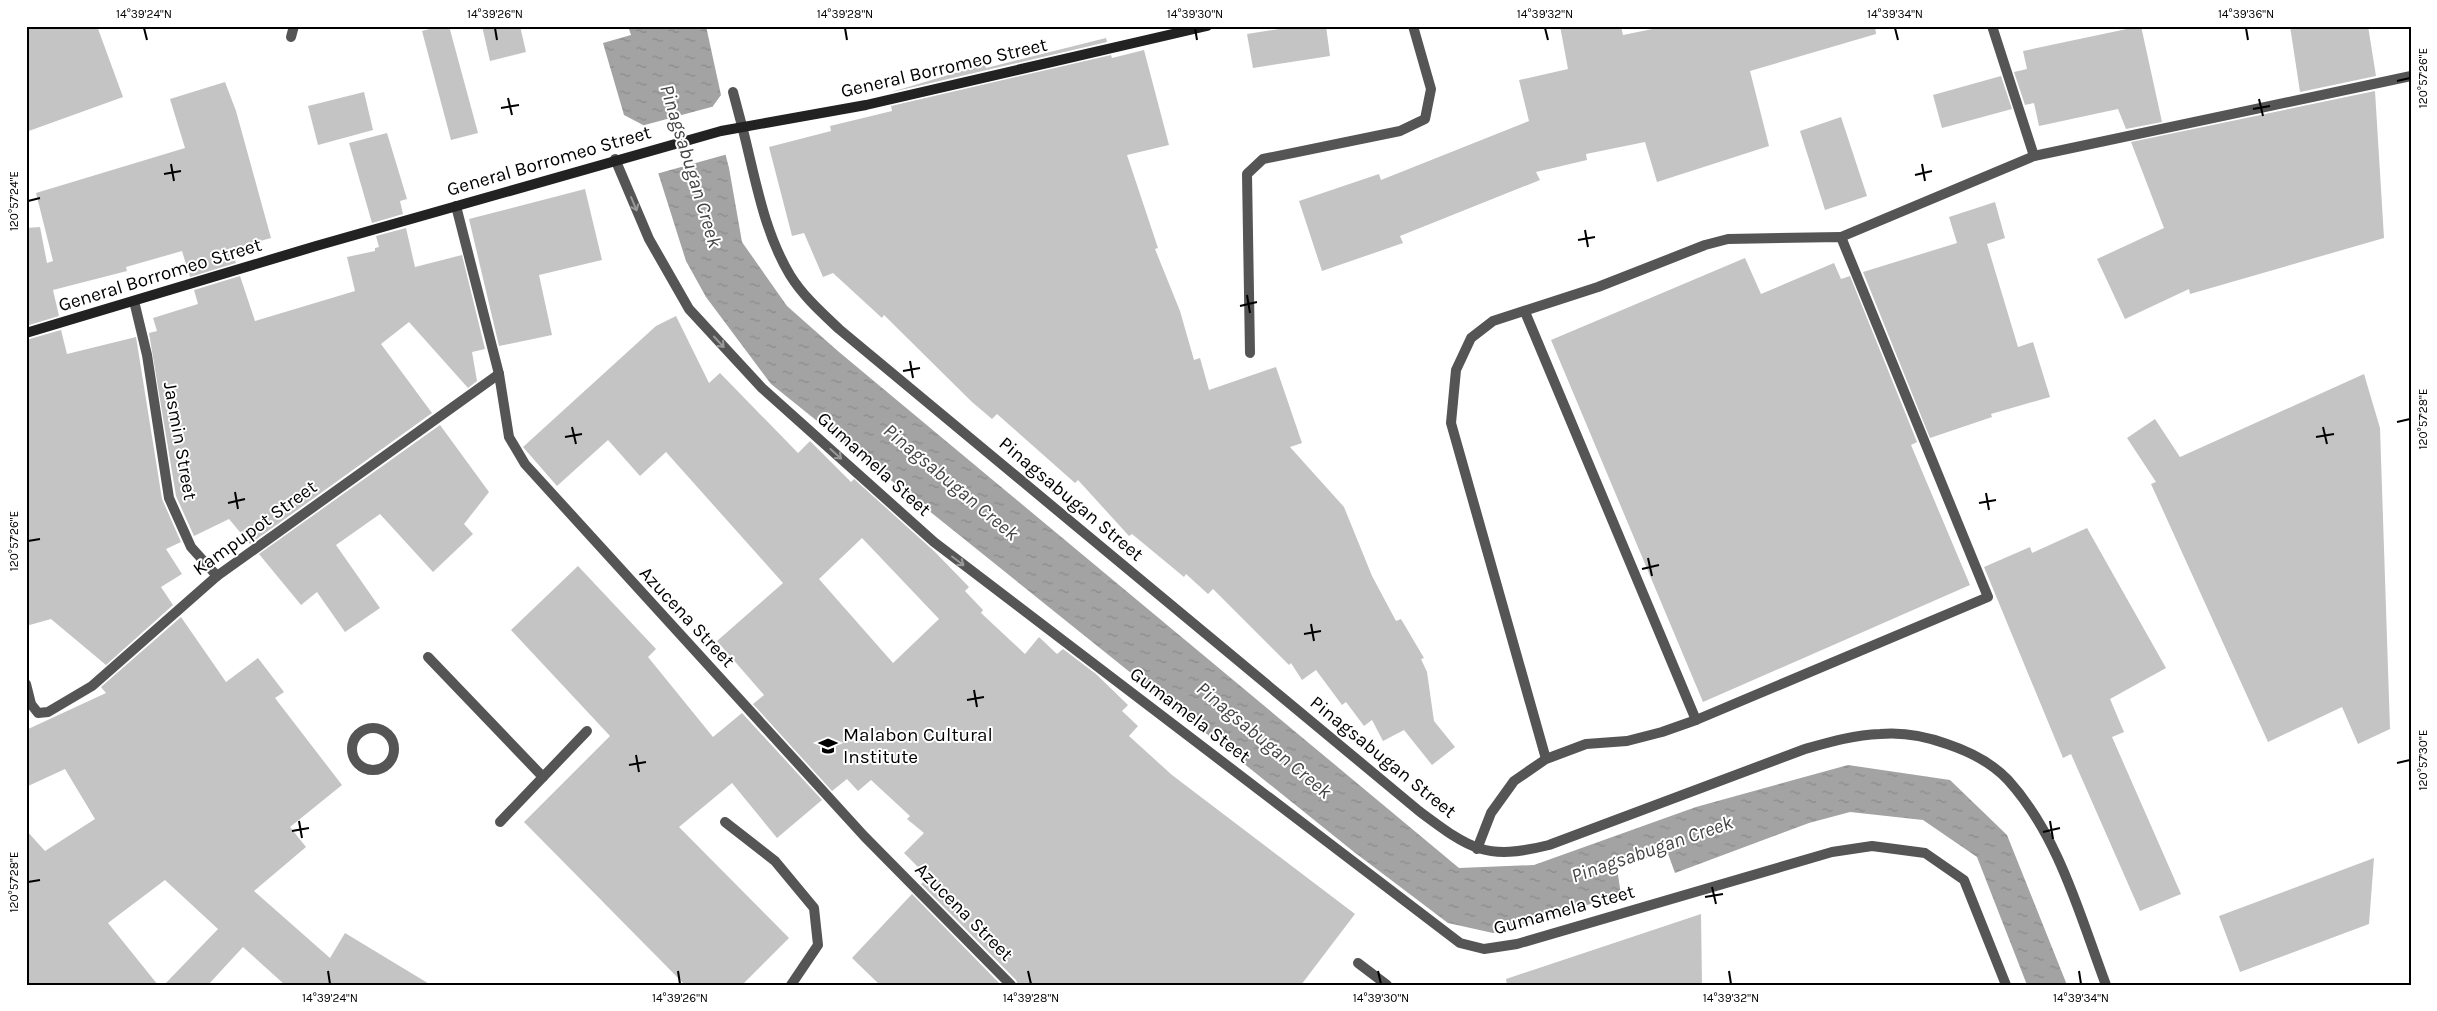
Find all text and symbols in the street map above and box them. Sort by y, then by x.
text: 14°39'24"N [116,7,172,21]
text: 14°39'26"N [467,7,523,21]
text: 14°39'28"N [817,7,873,21]
text: 14°39'30"N [1167,7,1223,21]
text: 14°39'32"N [1517,7,1573,21]
text: 14°39'34"N [1867,7,1923,21]
text: 14°39'36"N [2218,7,2274,21]
street label: General Borromeo Street [839,34,1049,102]
text: 120°57'26"E [2416,48,2430,108]
water label: Pinagsabugan Creek [655,82,727,251]
street label: General Borromeo Street [444,121,654,201]
text: 120°57'24"E [7,171,21,231]
one-way arrow [630,196,640,211]
street label: General Borromeo Street [56,234,264,316]
one-way arrow [713,335,725,348]
street label: Jasmin Street [159,380,201,502]
text: 120°57'28"E [2416,389,2430,449]
street label: Gumamela Steet [813,407,935,521]
water label: Pinagsabugan Creek [879,419,1024,546]
street label: Pinagsabugan Street [994,432,1148,566]
one-way arrow [829,448,842,460]
street label: Kampupot Street [189,476,321,580]
text: 120°57'26"E [7,511,21,571]
one-way arrow [951,555,964,566]
street label: Azucena Street [635,562,739,672]
street label: Gumamela Steet [1125,663,1255,767]
water label: Pinagsabugan Creek [1192,677,1337,804]
street label: Pinagsabugan Street [1306,691,1460,823]
place label: Malabon Cultural Institute [843,724,993,768]
text: 120°57'30"E [2416,730,2430,790]
school or university icon: Malabon Cultural Institute [817,735,839,757]
water label: Pinagsabugan Creek [1568,810,1737,887]
text: 120°57'28"E [7,852,21,912]
street label: Azucena Street [910,858,1018,966]
street label: Gumamela Steet [1491,881,1637,939]
text: 14°39'24"N [302,991,358,1005]
text: 14°39'26"N [652,991,708,1005]
text: 14°39'28"N [1003,991,1059,1005]
text: 14°39'30"N [1353,991,1409,1005]
text: 14°39'32"N [1703,991,1759,1005]
text: 14°39'34"N [2053,991,2109,1005]

